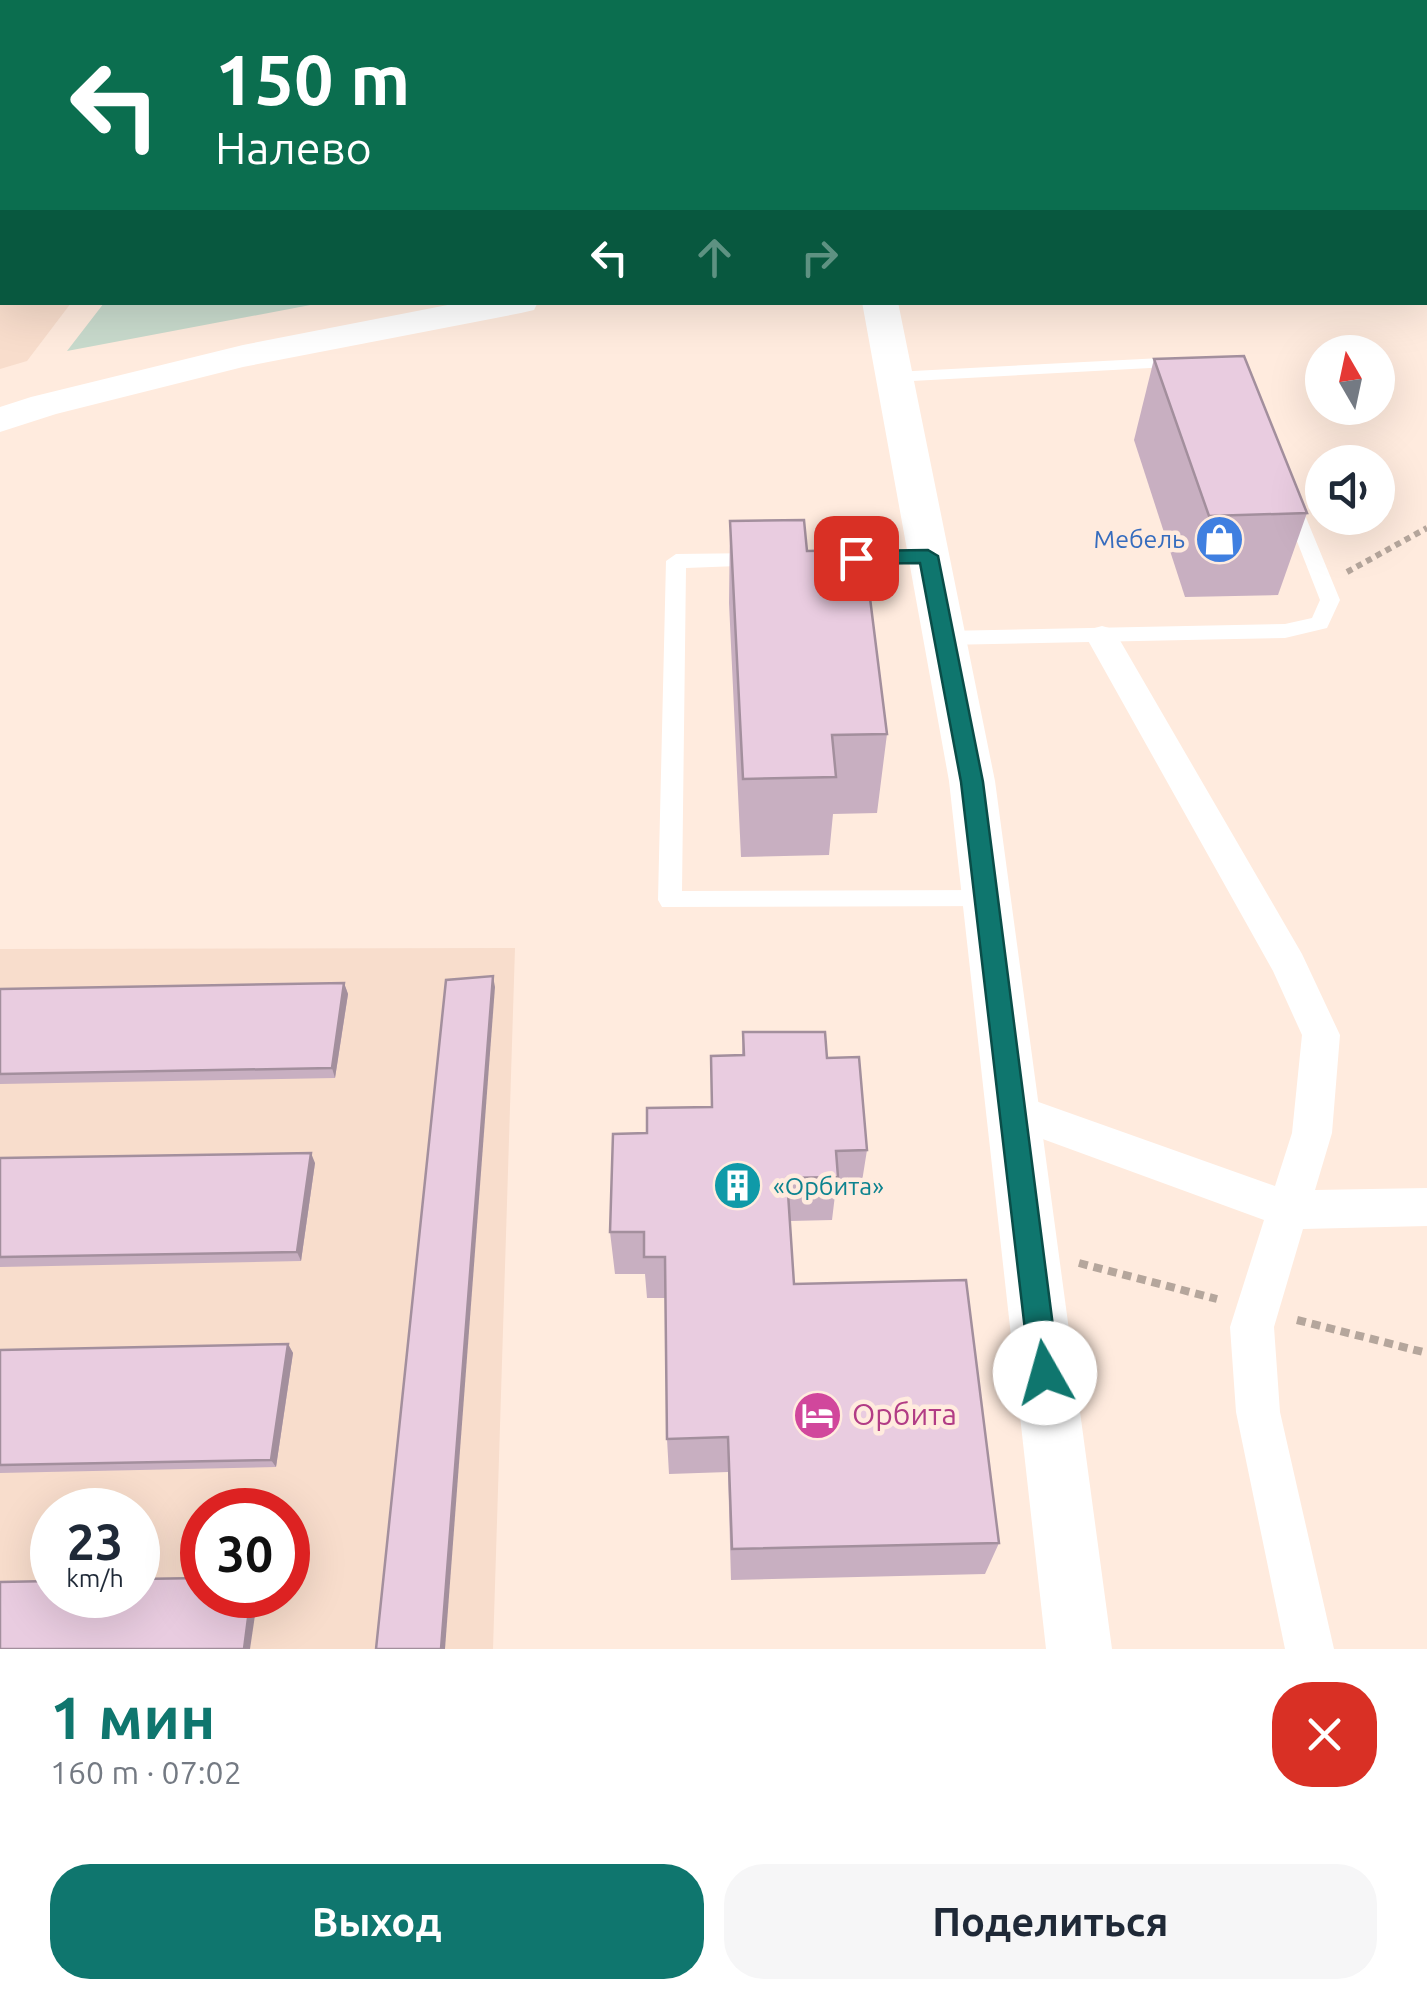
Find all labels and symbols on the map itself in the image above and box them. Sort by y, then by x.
north arrow [1305,335,1395,425]
shop icon: Мебель [1194,513,1246,565]
pin [814,516,899,601]
place label: Мебель [1093,525,1185,553]
building icon: «Орбита» [712,1160,764,1212]
place label: «Орбита» [773,1172,884,1200]
position arrow [993,1321,1097,1425]
hotel icon: Орбита [791,1389,843,1441]
place label: Орбита [852,1397,957,1431]
speed limit sign: 30 [180,1488,310,1618]

